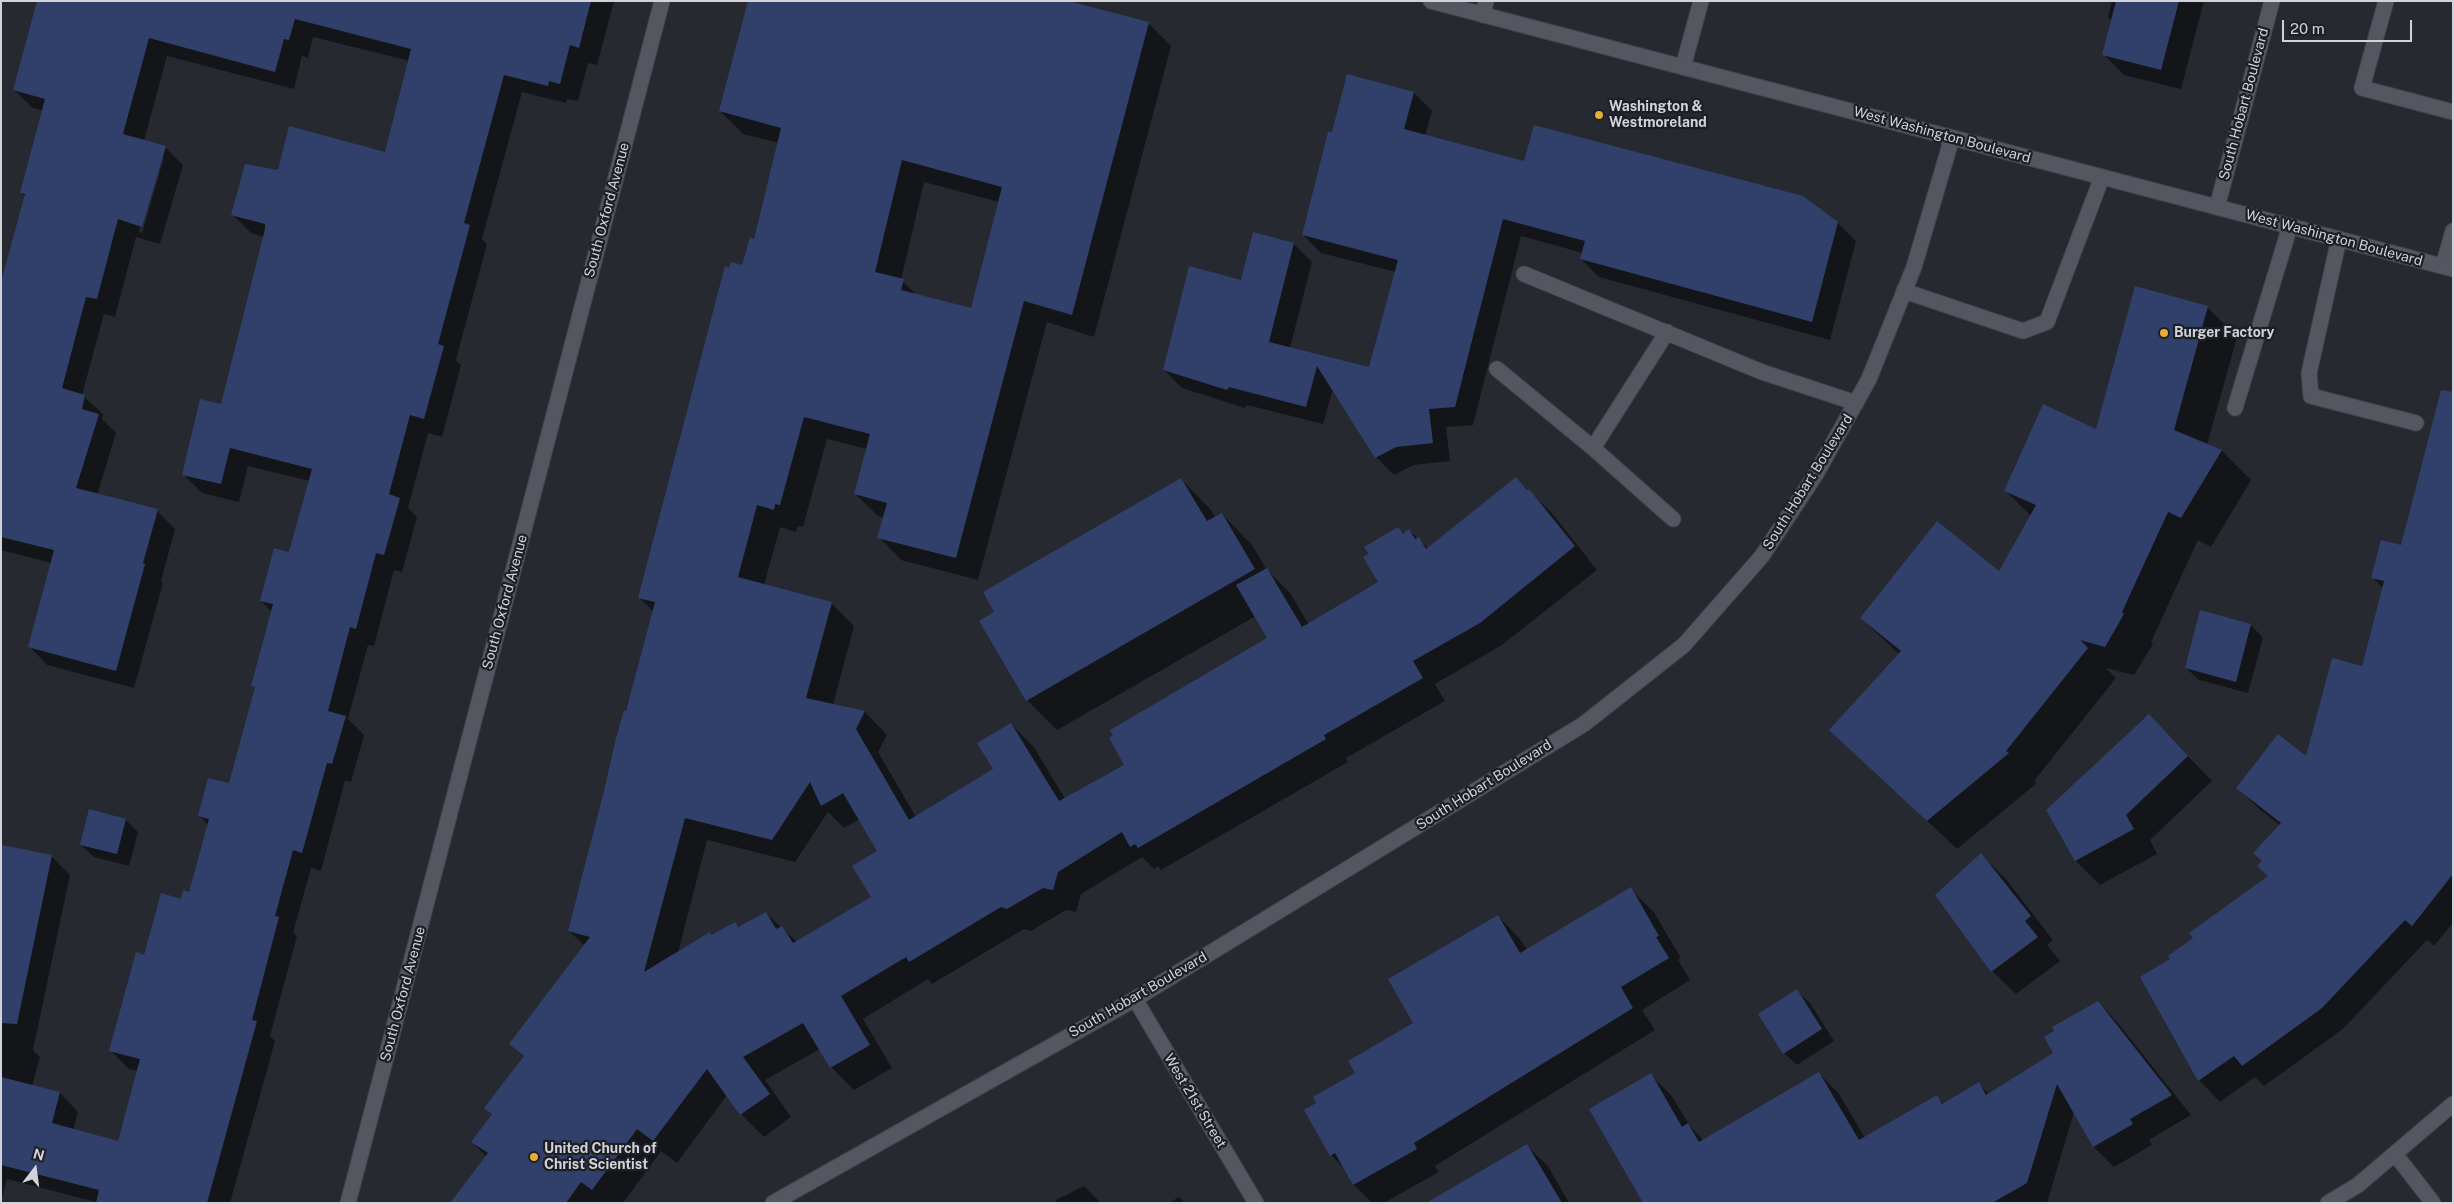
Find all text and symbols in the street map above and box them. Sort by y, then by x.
scale bar [2284,10,2414,42]
text: 20 m [2290,20,2325,37]
street label: South Hobart Boulevard [2216,26,2272,182]
place label: Washington & Westmoreland [1609,99,1707,132]
street label: West Washington Boulevard [1852,103,2032,167]
marker: Washington & Westmoreland [1593,109,1605,121]
street label: South Oxford Avenue [581,141,633,279]
street label: West Washington Boulevard [2244,206,2424,270]
place label: Burger Factory [2174,325,2275,341]
marker: Burger Factory [2158,327,2170,339]
street label: South Hobart Boulevard [1759,411,1857,553]
street label: South Oxford Avenue [479,533,531,671]
street label: South Hobart Boulevard [1413,736,1555,834]
street label: South Oxford Avenue [377,925,429,1063]
street label: South Hobart Boulevard [1066,949,1210,1041]
street label: West 21st Street [1160,1051,1230,1151]
place label: United Church of Christ Scientist [544,1141,656,1174]
north arrow [10,1144,60,1194]
text: N [32,1145,46,1164]
marker: United Church of Christ Scientist [528,1151,540,1163]

